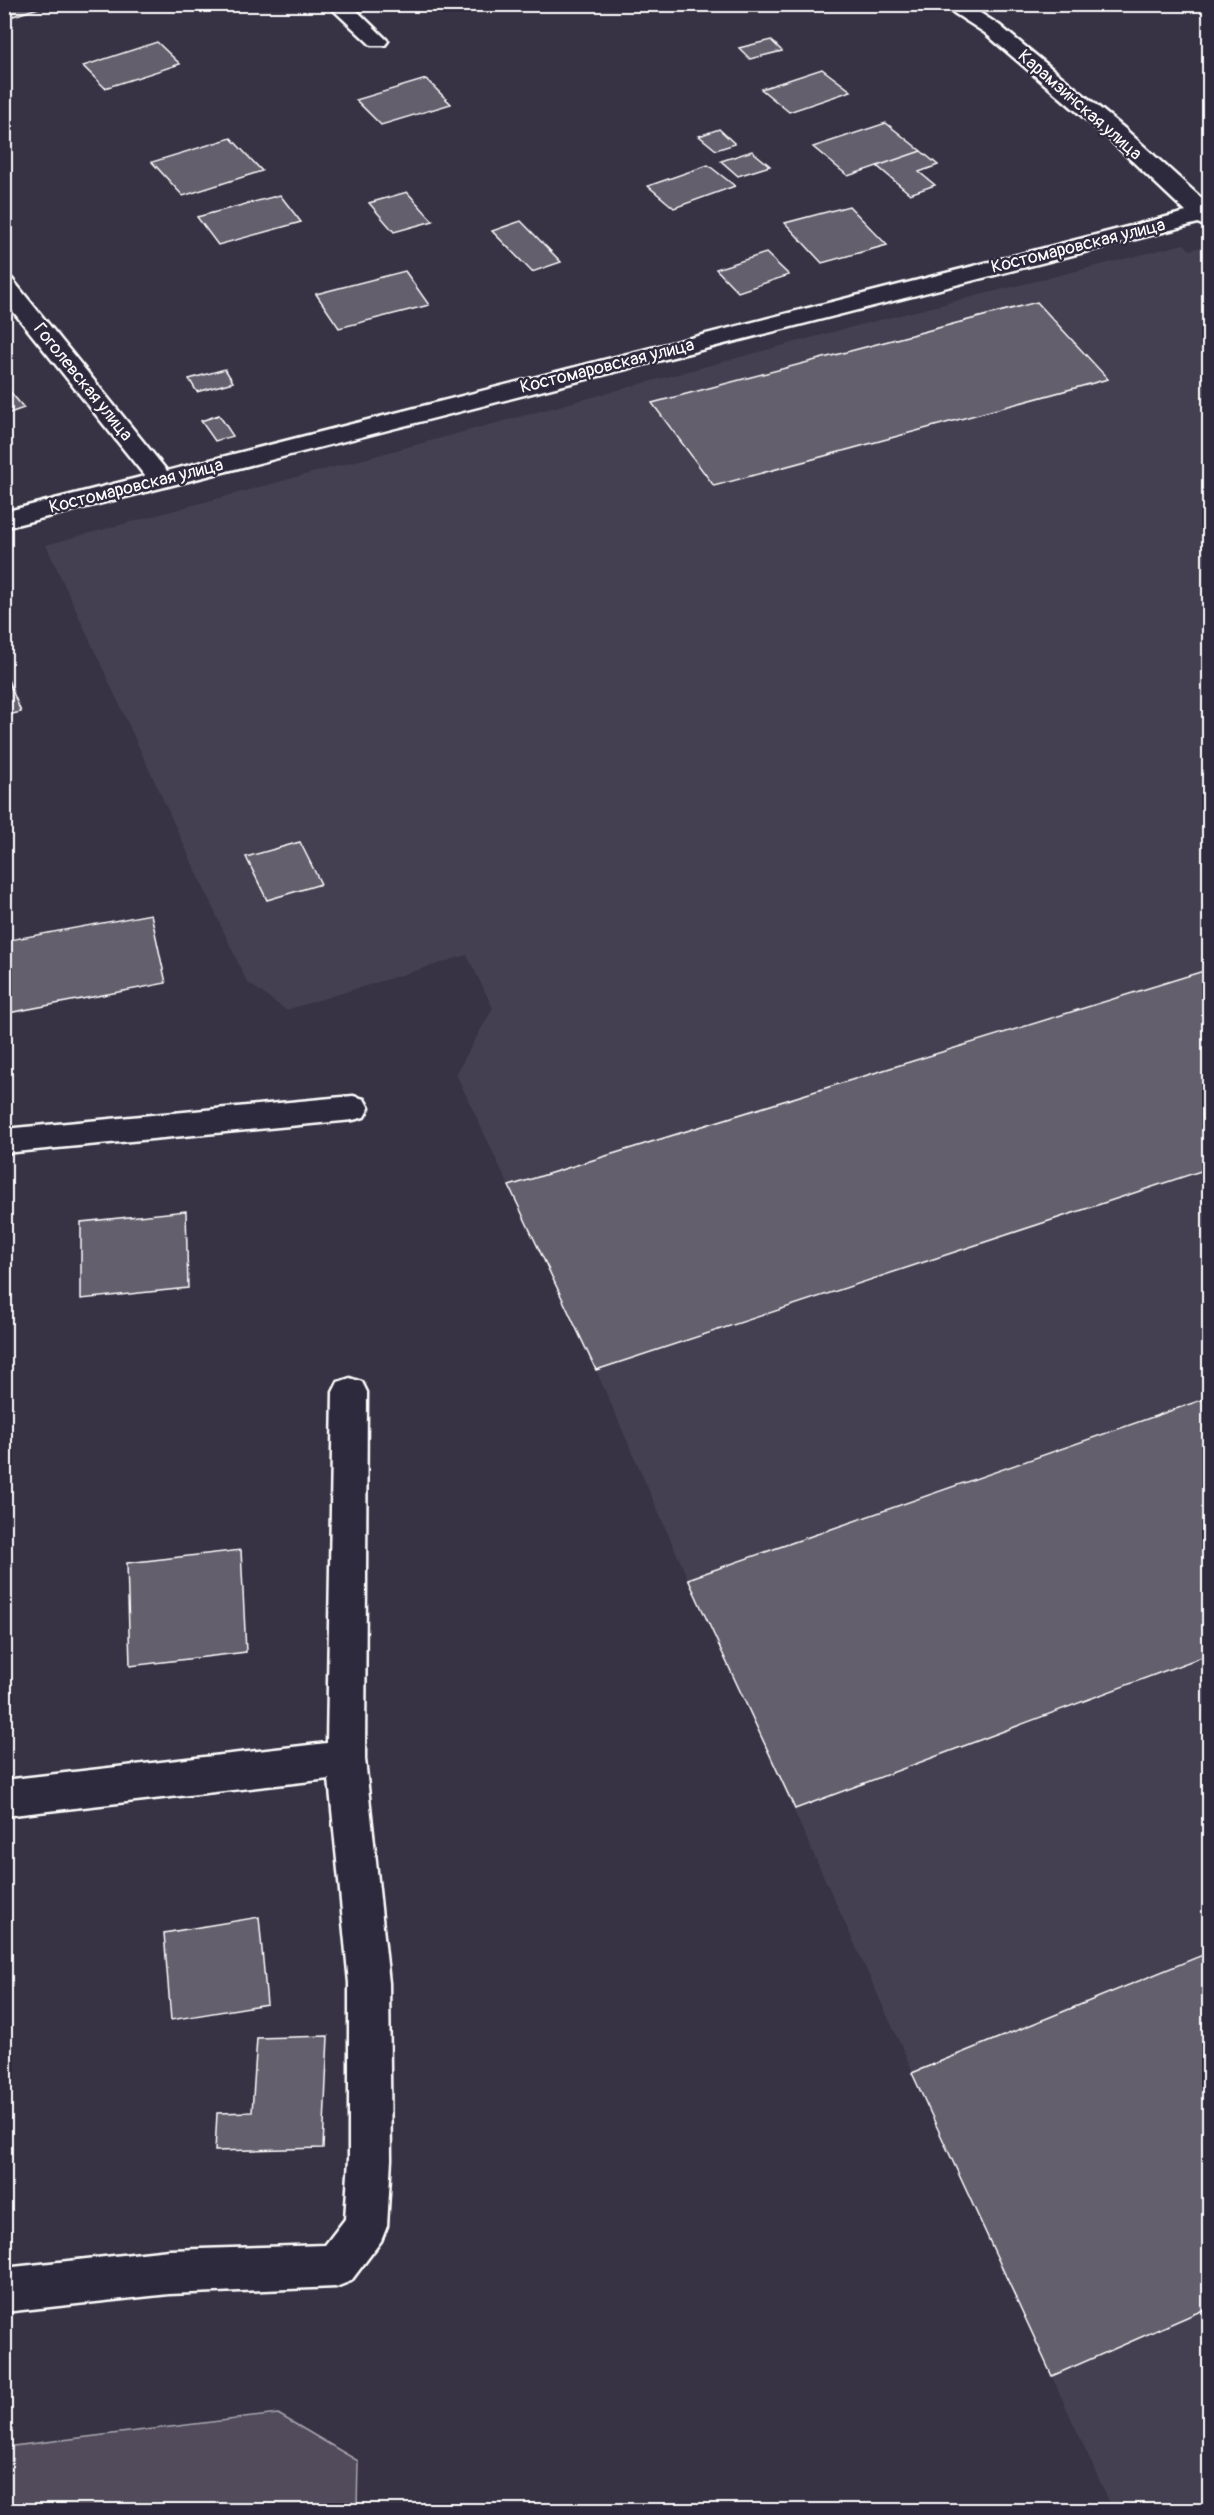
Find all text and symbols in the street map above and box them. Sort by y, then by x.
street label: Карамзинская улица [1013,45,1147,165]
street label: Костомаровская улица [989,213,1167,279]
street label: Гоголевская улица [28,318,138,446]
street label: Костомаровская улица [518,333,696,399]
street label: Костомаровская улица [47,453,225,519]

